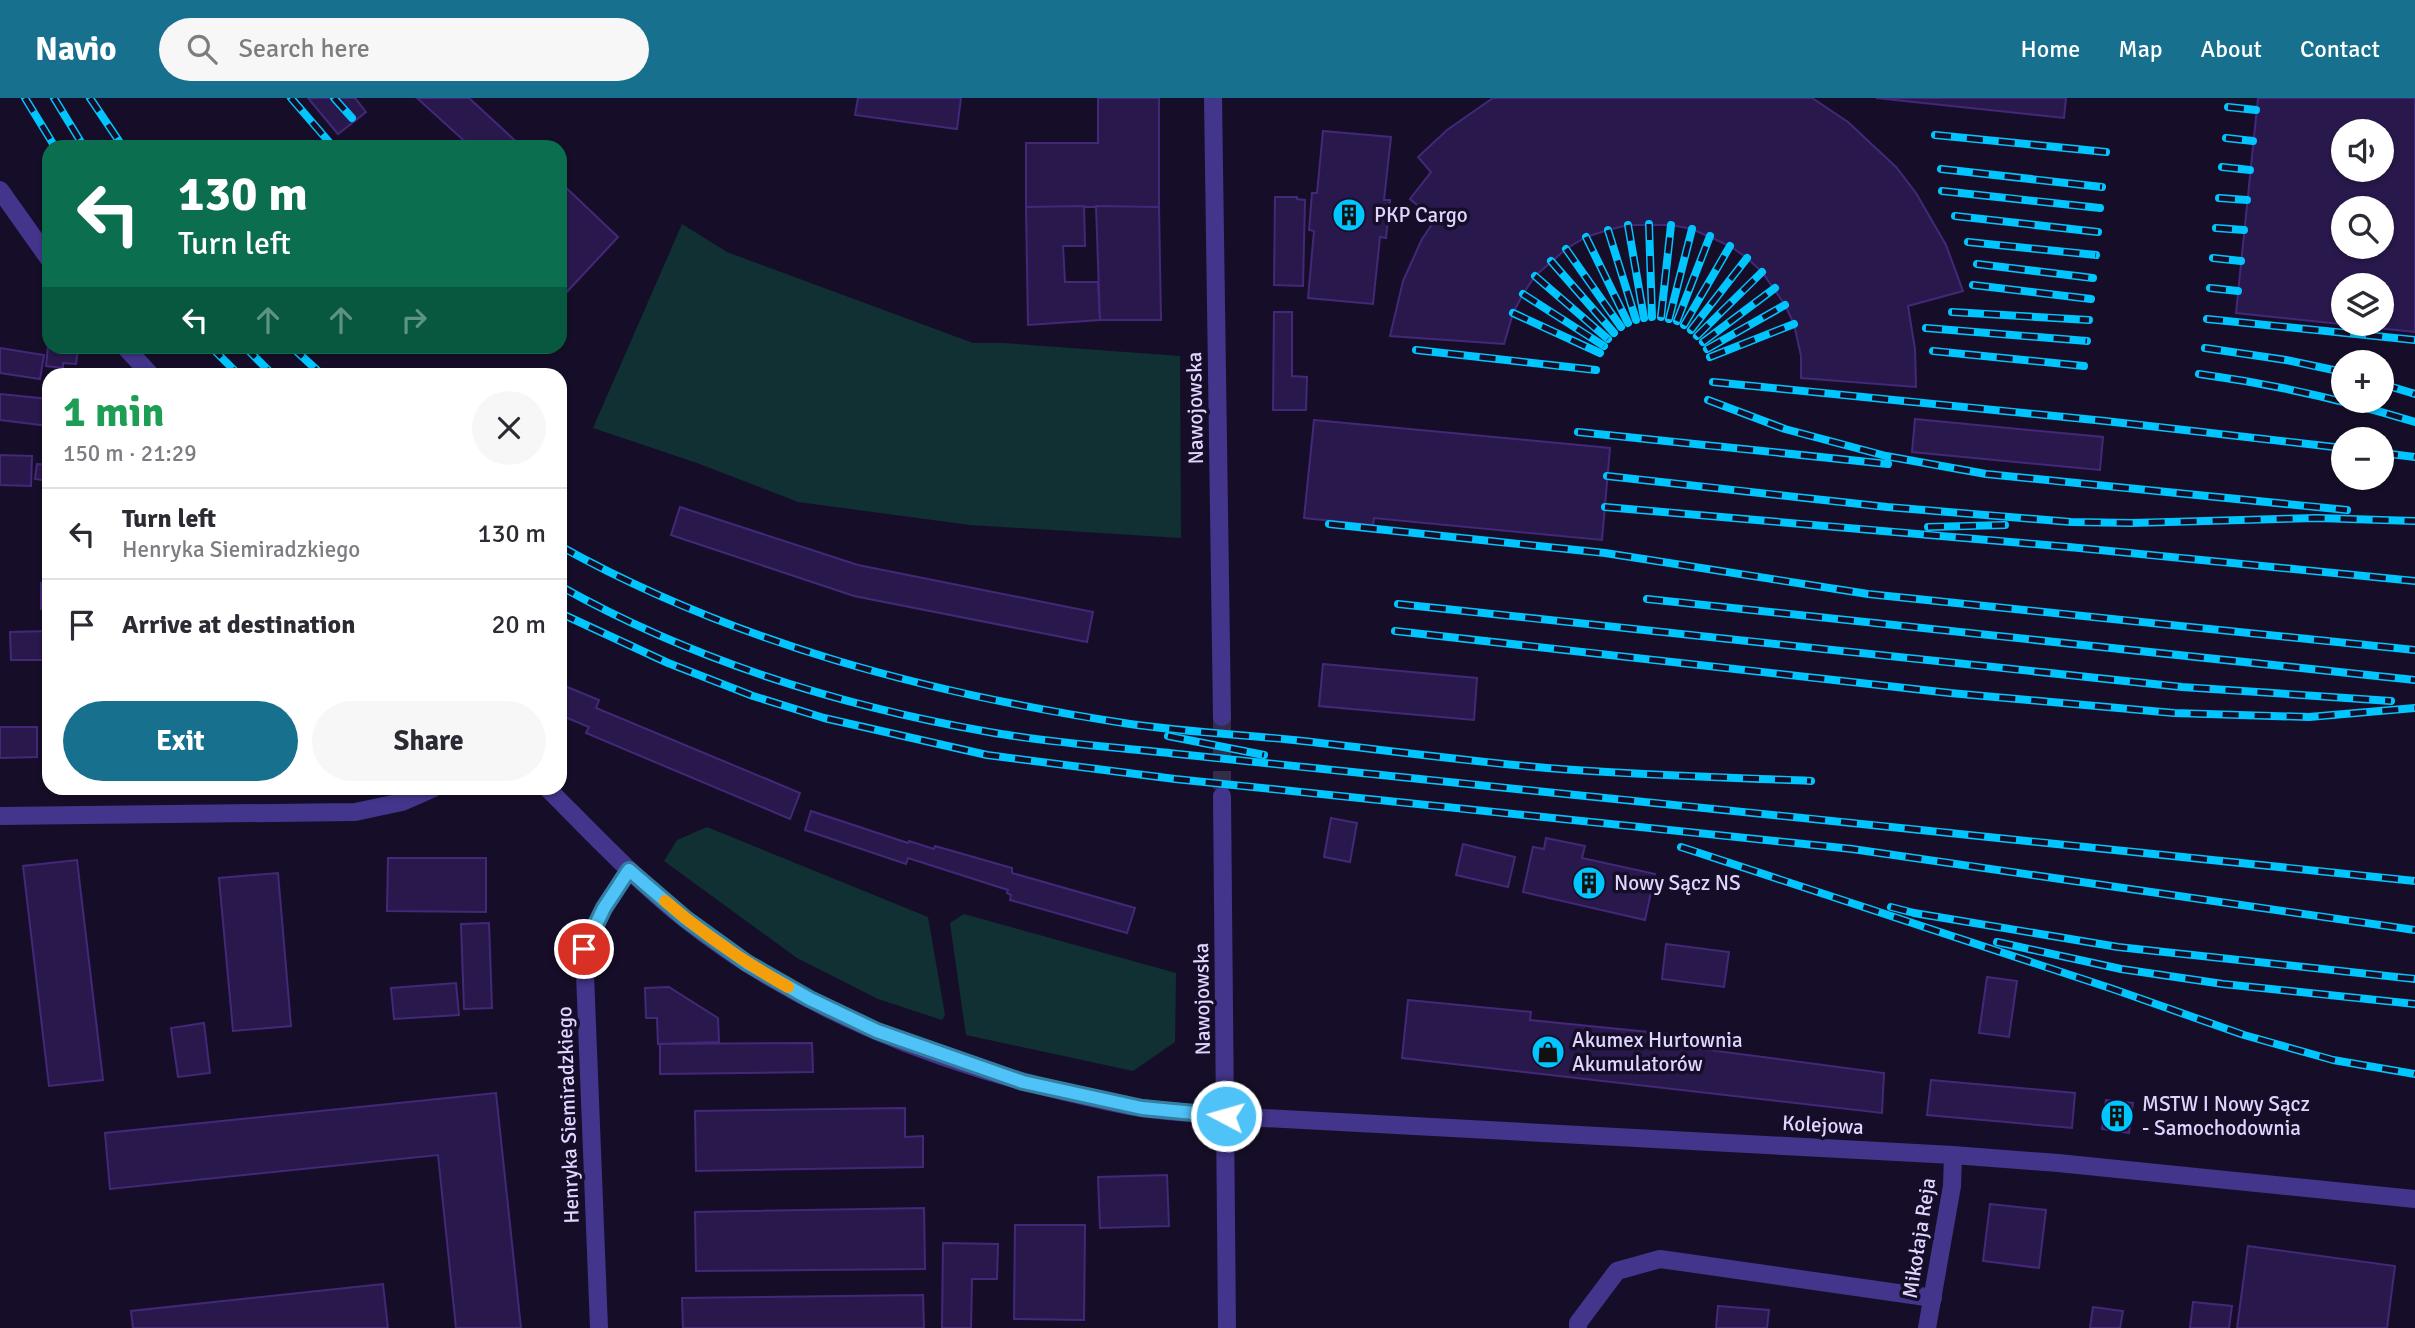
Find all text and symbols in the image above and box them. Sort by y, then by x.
search box [159,18,649,81]
text: Navio [35,29,117,70]
icon: search [183,30,221,68]
text: Search here [239,33,370,65]
text: Home [2020,34,2080,64]
text: Map [2118,34,2163,64]
text: About [2201,34,2262,64]
text: Contact [2300,34,2380,64]
map controls [2331,119,2394,490]
button: sound [2331,119,2394,182]
text: 130 m [178,164,308,224]
icon: left [63,168,154,259]
building icon: PKP Cargo [1330,196,1368,234]
button: search [2331,196,2394,259]
place label: PKP Cargo [1374,202,1468,228]
text: Turn left [178,224,291,263]
button: layers [2331,273,2394,336]
icon: left [176,301,214,339]
icon: ahead [249,301,287,339]
icon: ahead [322,301,360,339]
icon: right [395,301,433,339]
button: + [2331,350,2394,413]
street label: Nawojowska [1181,351,1209,465]
text: 1 min [63,387,164,438]
button: close [472,391,546,465]
button: − [2331,427,2394,490]
text: 150 m · 21:29 [63,439,197,468]
text: Turn left [122,503,216,535]
icon: left [63,515,101,553]
text: 130 m [477,518,546,550]
text: Henryka Siemiradzkiego [122,535,360,564]
icon: arrive [63,606,101,644]
text: Arrive at destination [122,609,355,641]
text: 20 m [491,609,546,641]
button: Exit [63,701,298,781]
button: Share [312,701,546,781]
building icon: Nowy Sącz NS [1570,864,1608,902]
place label: Nowy Sącz NS [1614,870,1741,896]
pin [554,919,614,979]
icon: arrive [565,930,603,968]
street label: Nawojowska [1188,942,1216,1056]
street label: Henryka Siemiradzkiego [551,1006,585,1224]
place label: Akumex Hurtownia Akumulatorów [1572,1027,1743,1077]
shop icon: Akumex Hurtownia Akumulatorów [1529,1033,1567,1071]
position arrow [1189,1079,1263,1153]
place label: MSTW I Nowy Sącz - Samochodownia [2142,1091,2310,1141]
building icon: MSTW I Nowy Sącz - Samochodownia [2098,1097,2136,1135]
street label: Kolejowa [1782,1110,1864,1140]
street label: Mikołaja Reja [1897,1176,1941,1300]

